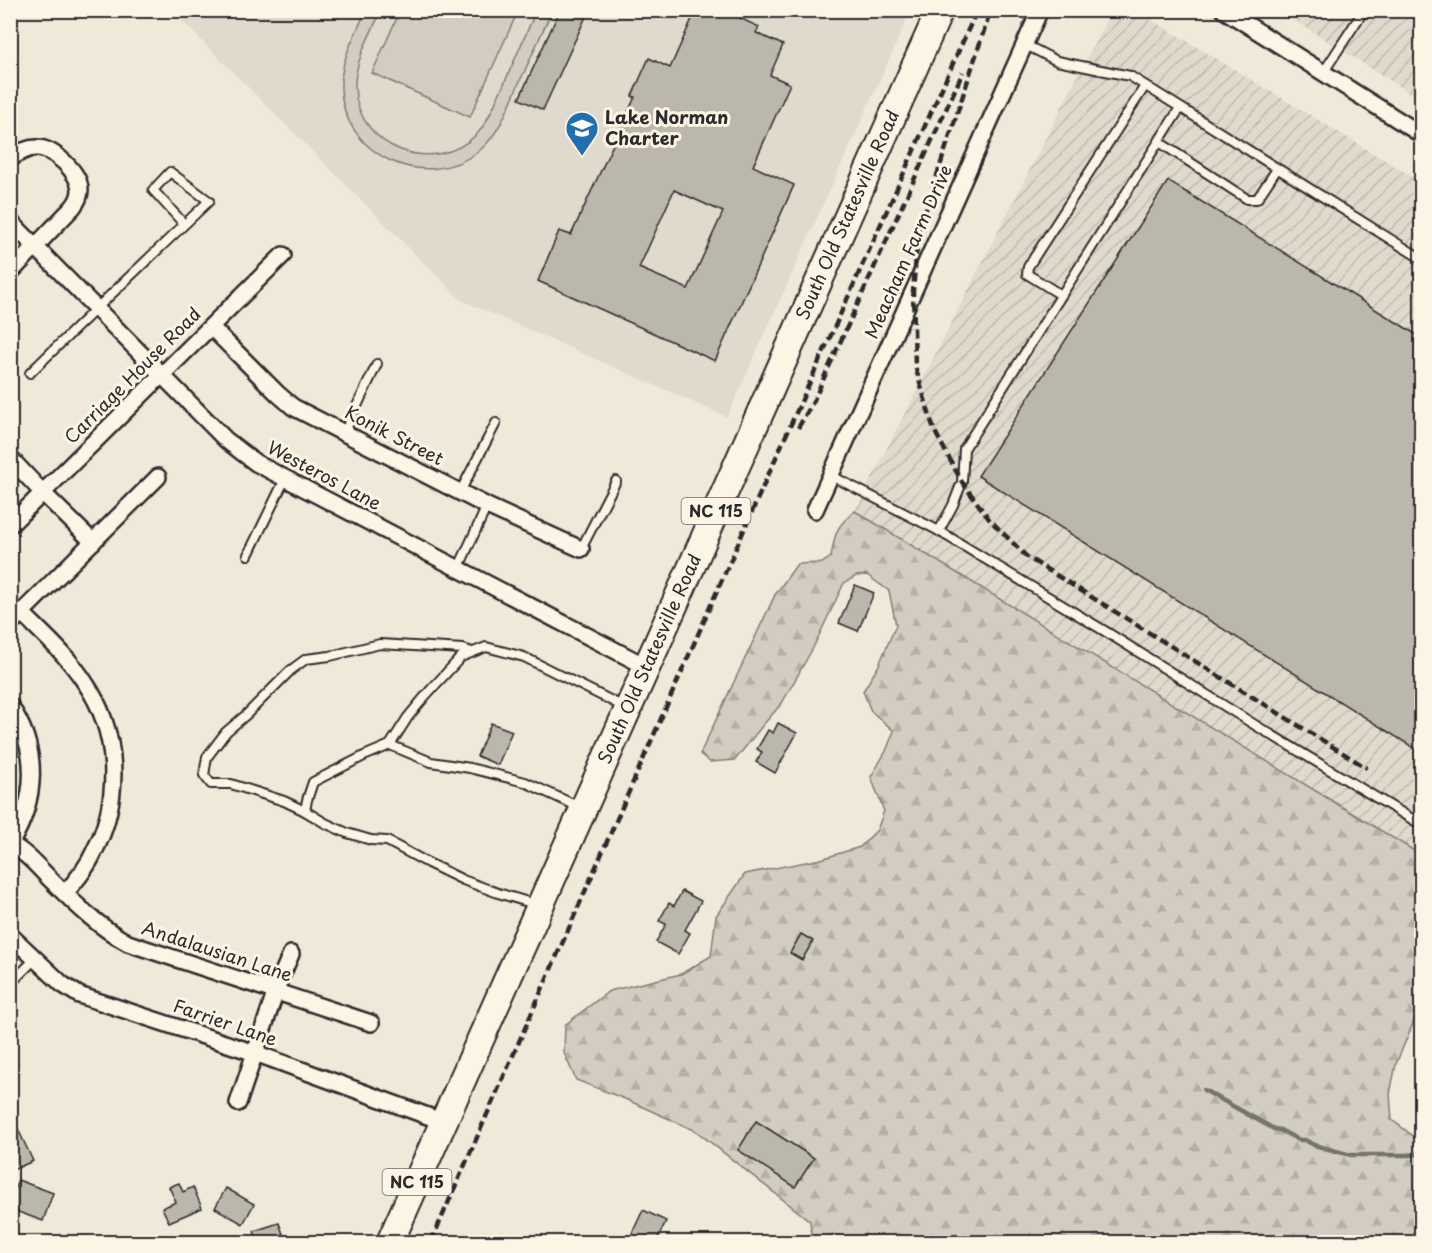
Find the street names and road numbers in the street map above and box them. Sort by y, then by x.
street label: South Old Statesville Road [788,105,905,324]
street label: Meacham Farm Drive [857,160,958,343]
street label: Carriage House Road [58,301,206,449]
street label: Konik Street [340,398,449,471]
street label: Westeros Lane [263,433,386,516]
road number: NC 115 [682,498,750,524]
street label: South Old Statesville Road [590,549,707,768]
street label: Andalausian Lane [139,913,296,988]
street label: Farrier Lane [170,991,281,1052]
road number: NC 115 [382,1169,452,1195]

